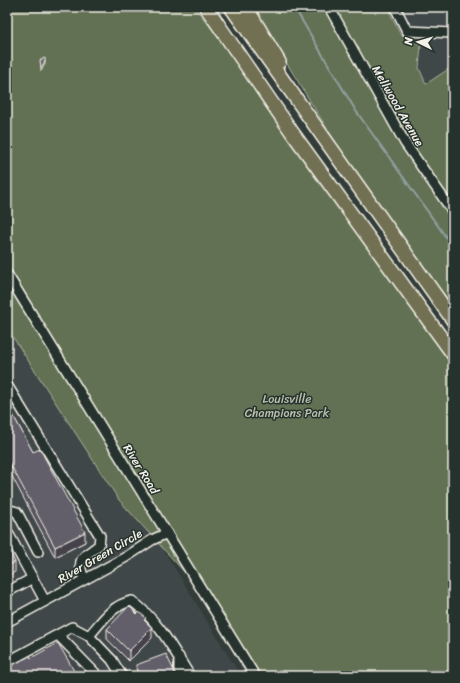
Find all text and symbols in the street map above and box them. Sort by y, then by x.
north arrow [398,22,438,62]
text: N [399,36,418,47]
street label: Mellwood Avenue [366,61,430,151]
park label: Louisville Champions Park [245,388,330,424]
street label: River Road [117,439,166,499]
street label: River Green Circle [53,523,147,589]

